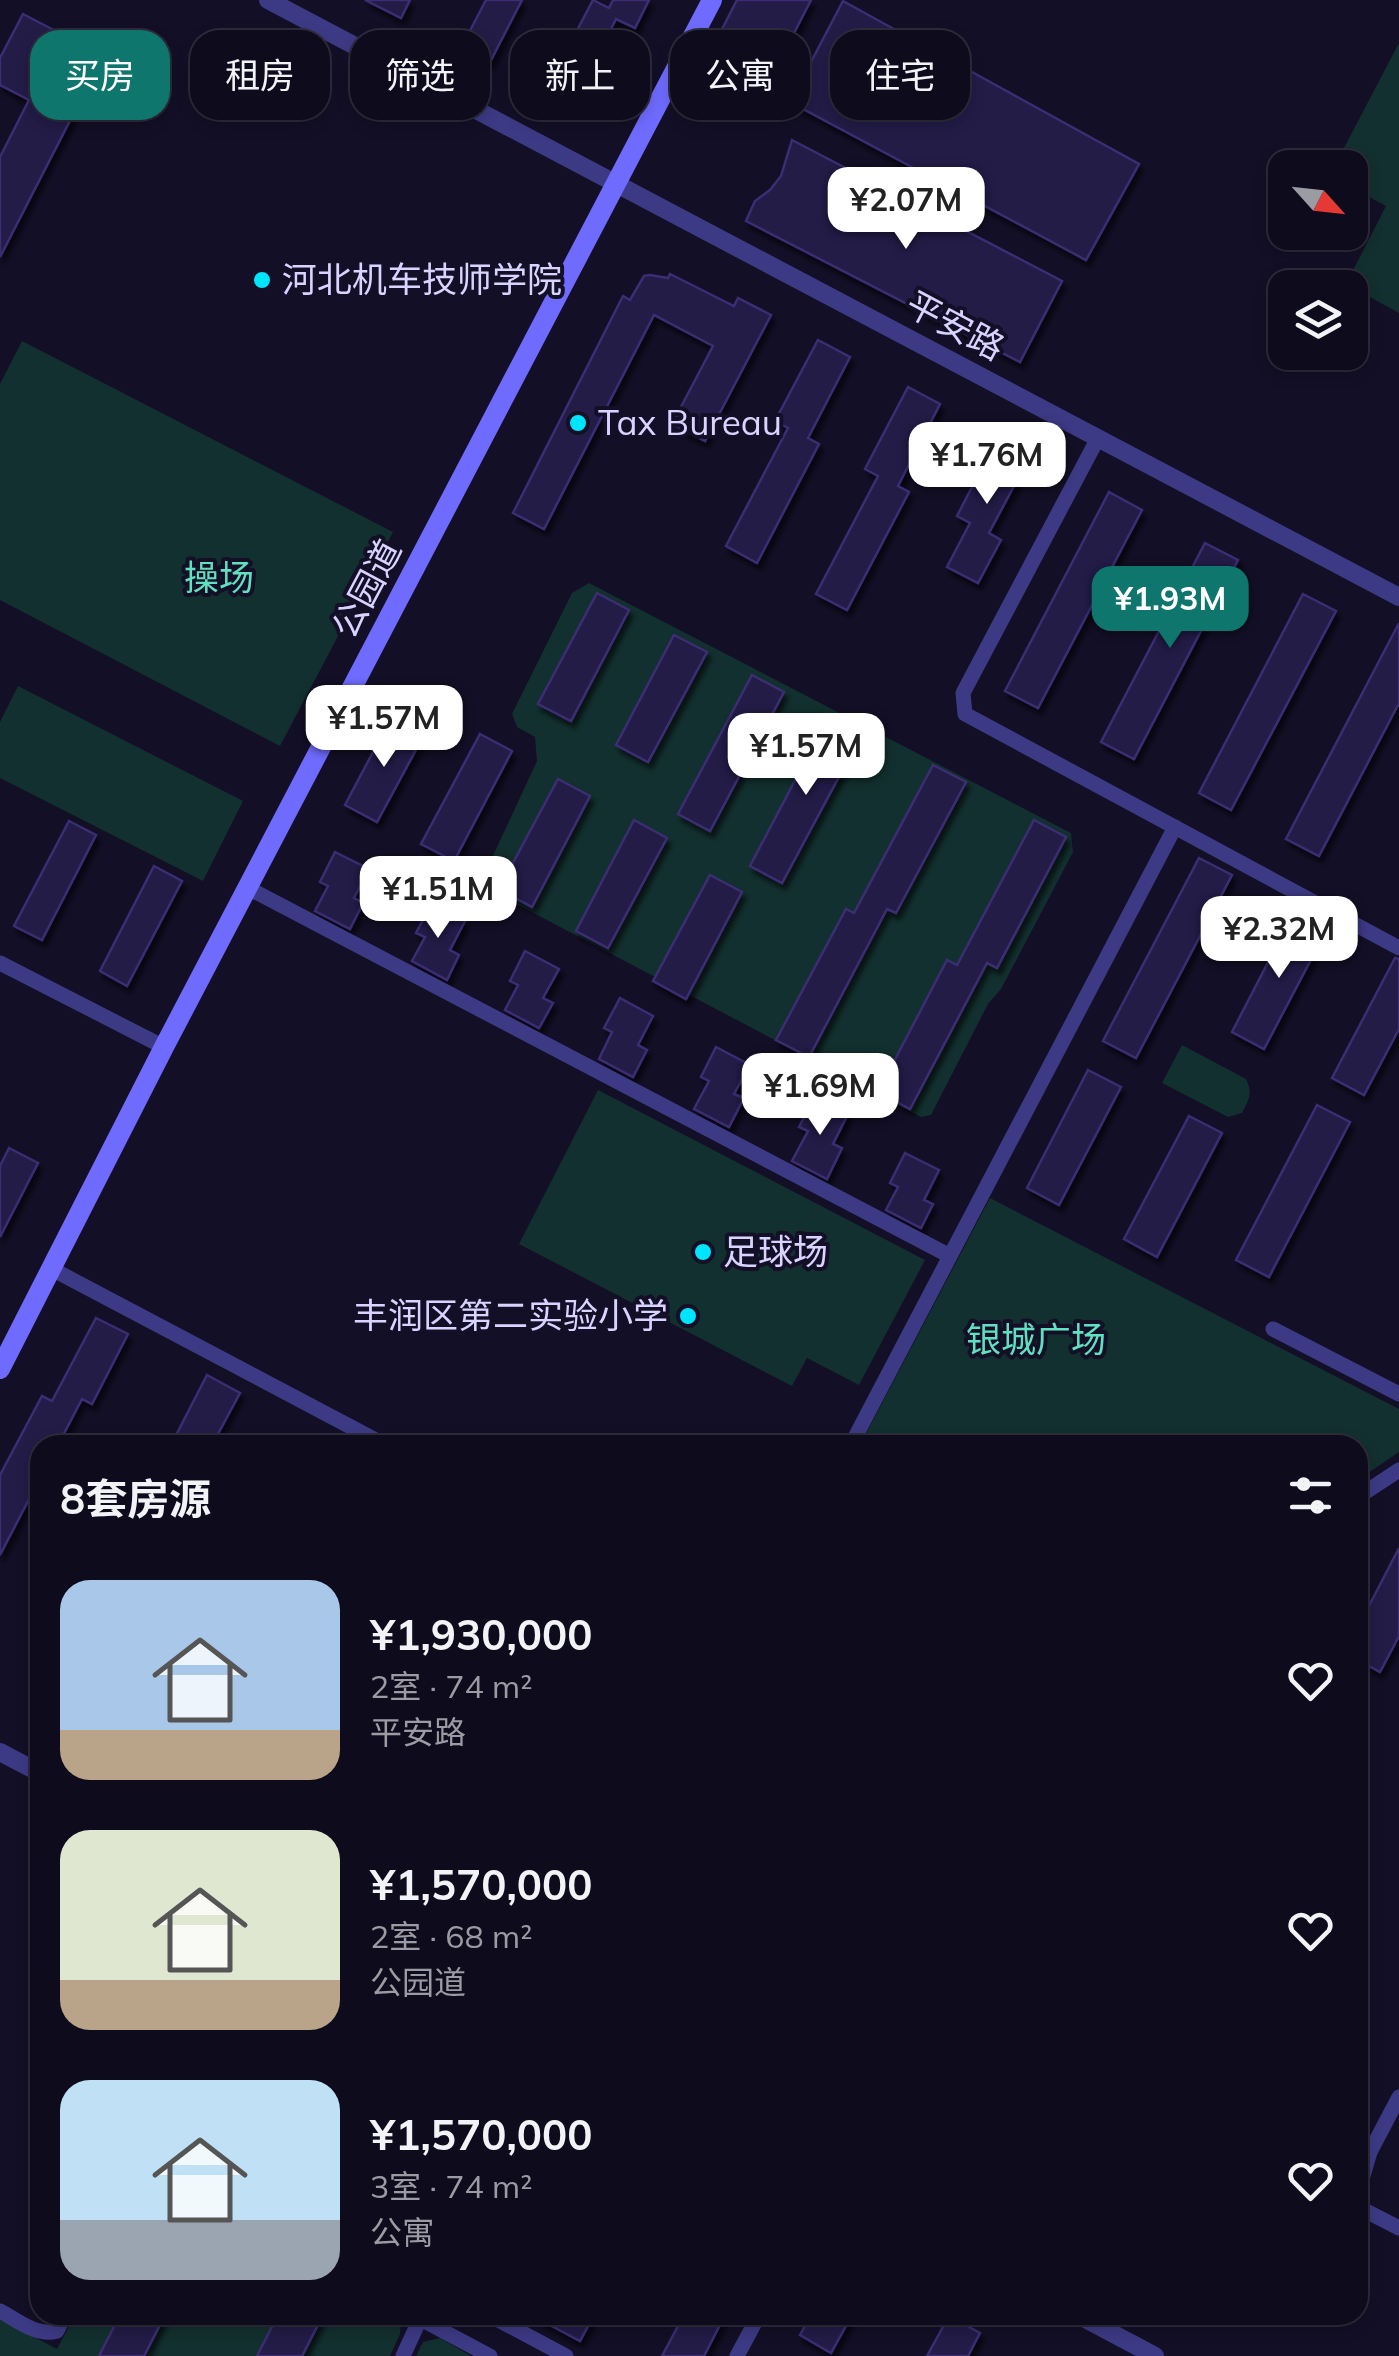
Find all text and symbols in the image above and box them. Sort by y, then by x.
chip: 买房 [30,30,170,120]
chip: 租房 [190,30,330,120]
chip: 筛选 [350,30,490,120]
chip: 新上 [510,30,650,120]
chip: 公寓 [670,30,810,120]
chip: 住宅 [830,30,970,120]
north arrow [1268,150,1368,250]
map controls [1268,150,1368,370]
pin: ¥2.07M [825,167,987,252]
text: ¥2.07M [850,179,962,219]
place label: 河北机车技师学院 [282,257,562,301]
marker: 河北机车技师学院 [251,269,273,291]
button: layers [1268,270,1368,370]
street label: 平安路 [899,281,1012,369]
place label: Tax Bureau [598,400,782,444]
marker: Tax Bureau [567,412,589,434]
pin: ¥1.76M [906,422,1068,507]
text: ¥1.76M [931,434,1043,474]
street label: 公园道 [322,532,410,645]
park label: 操场 [184,555,254,599]
pin: ¥1.93M [1089,566,1251,651]
text: ¥1.93M [1114,578,1226,618]
pin: ¥1.57M [303,685,465,770]
text: ¥1.57M [328,697,440,737]
pin: ¥1.57M [725,713,887,798]
text: ¥1.57M [750,725,862,765]
pin: ¥1.51M [357,856,519,941]
text: ¥1.51M [382,868,494,908]
pin: ¥2.32M [1198,896,1360,981]
text: ¥2.32M [1223,908,1335,948]
pin: ¥1.69M [739,1053,901,1138]
text: ¥1.69M [764,1065,876,1105]
place label: 足球场 [723,1229,828,1273]
marker: 足球场 [692,1241,714,1263]
place label: 丰润区第二实验小学 [353,1293,668,1337]
marker: 丰润区第二实验小学 [677,1305,699,1327]
park label: 银城广场 [966,1317,1106,1361]
icon: filters [1283,1468,1338,1523]
text: 8套房源 [60,1472,211,1525]
text: ¥1,930,000 [370,1608,592,1661]
icon: home [140,1620,260,1740]
icon: heart [1283,1653,1338,1708]
text: 2室 · 74 m² [370,1666,532,1706]
text: 平安路 [370,1712,466,1752]
text: ¥1,570,000 [370,1858,592,1911]
icon: home [140,1870,260,1990]
icon: heart [1283,1903,1338,1958]
text: 2室 · 68 m² [370,1916,532,1956]
text: 公园道 [370,1962,466,2002]
text: ¥1,570,000 [370,2108,592,2161]
icon: home [140,2120,260,2240]
icon: heart [1283,2153,1338,2208]
text: 3室 · 74 m² [370,2166,532,2206]
text: 公寓 [370,2212,434,2252]

